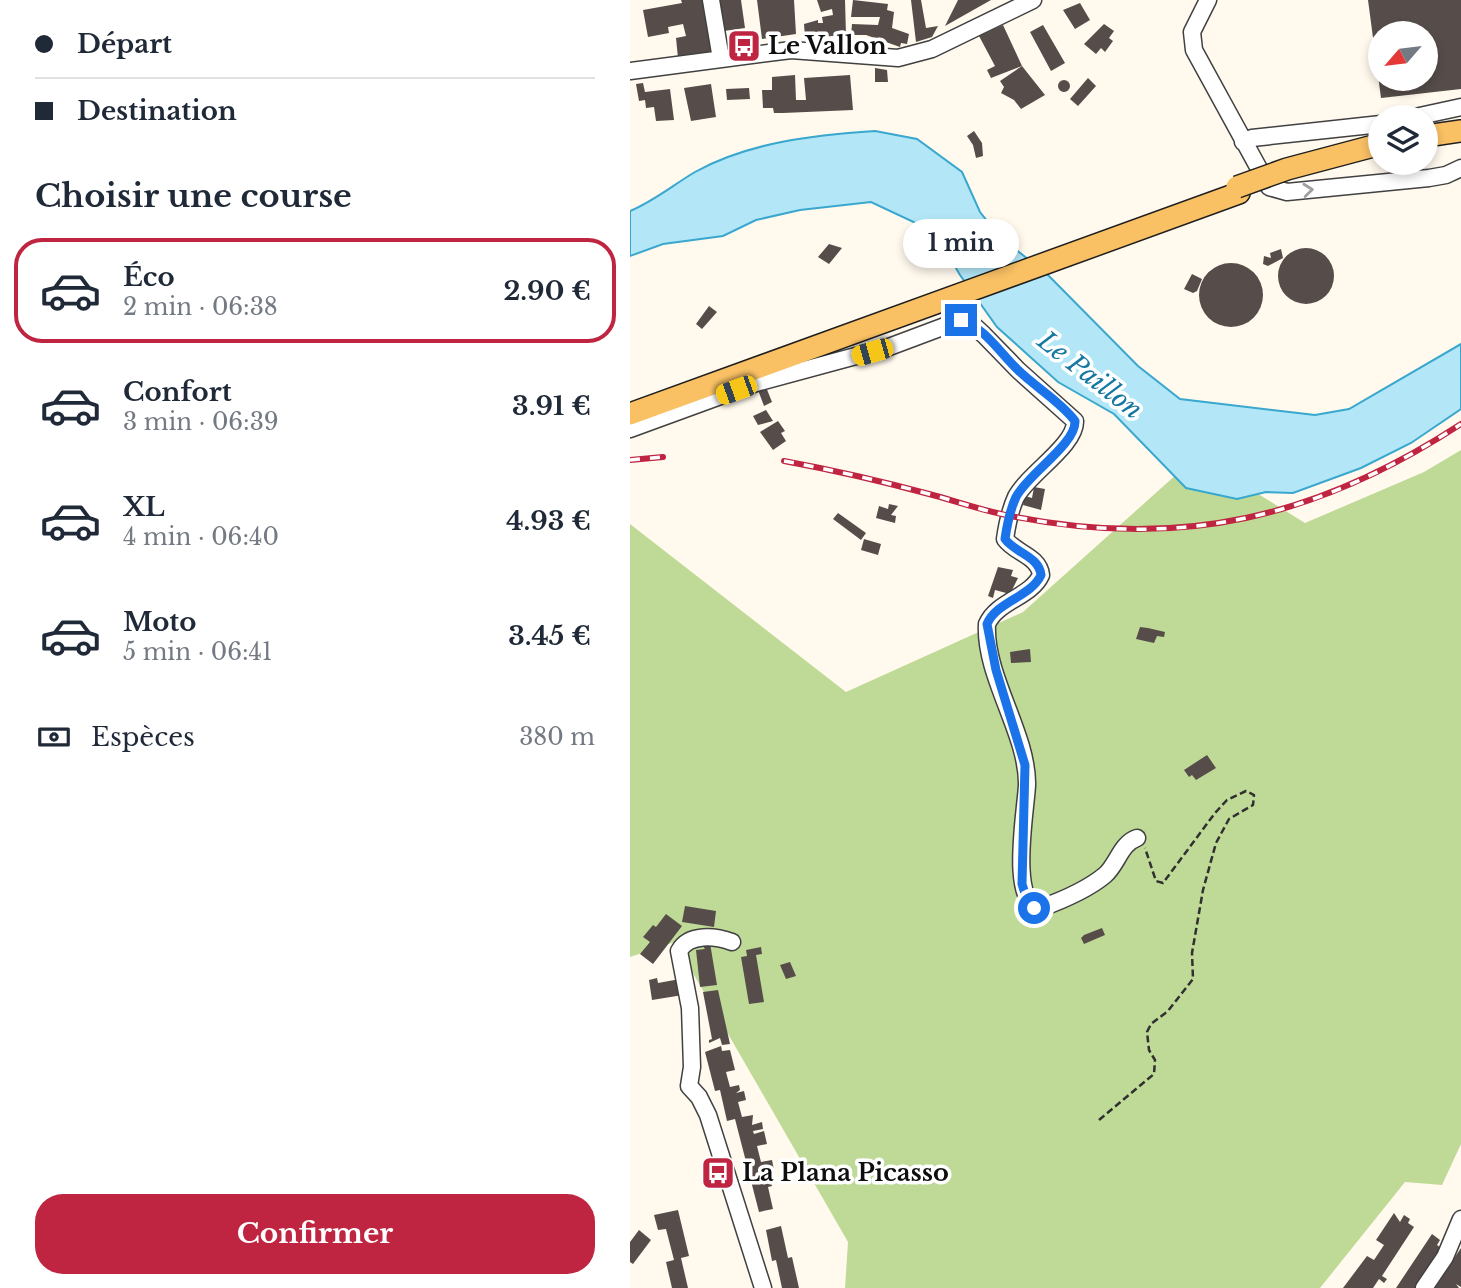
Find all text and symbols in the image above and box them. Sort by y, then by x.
north arrow [1368,21,1438,91]
map controls [1368,21,1438,175]
bus stop icon: Le Vallon [725,27,763,65]
text: Départ [77,28,172,60]
place label: Le Vallon [768,31,887,60]
text: Destination [77,95,237,127]
button: layers [1368,105,1438,175]
text: Choisir une course [35,176,352,216]
one-way arrow [1303,183,1314,198]
callout: 1 min [903,218,1019,268]
text: 1 min [928,229,994,257]
icon: car [39,259,102,322]
text: Éco [123,261,175,293]
text: 2.90 € [503,275,591,307]
text: 2 min · 06:38 [123,293,278,321]
route end [945,304,977,336]
water label: Le Paillon [1031,324,1149,426]
car [849,336,896,368]
car [713,373,760,407]
icon: car [39,374,102,437]
text: Confort [123,376,232,408]
text: 3.91 € [512,390,591,422]
text: 3 min · 06:39 [123,408,279,436]
icon: car [39,489,102,552]
text: XL [123,491,165,523]
text: 4.93 € [506,505,591,537]
text: 4 min · 06:40 [123,523,279,551]
icon: car [39,604,102,667]
text: Moto [123,606,196,638]
text: 3.45 € [508,620,591,652]
text: 5 min · 06:41 [123,638,272,666]
icon: cash [35,718,73,756]
text: Espèces [91,721,195,753]
text: 380 m [519,723,595,751]
route start [1018,892,1050,924]
bus stop icon: La Plana Picasso [699,1154,737,1192]
place label: La Plana Picasso [742,1158,949,1187]
button: Confirmer [35,1194,595,1274]

